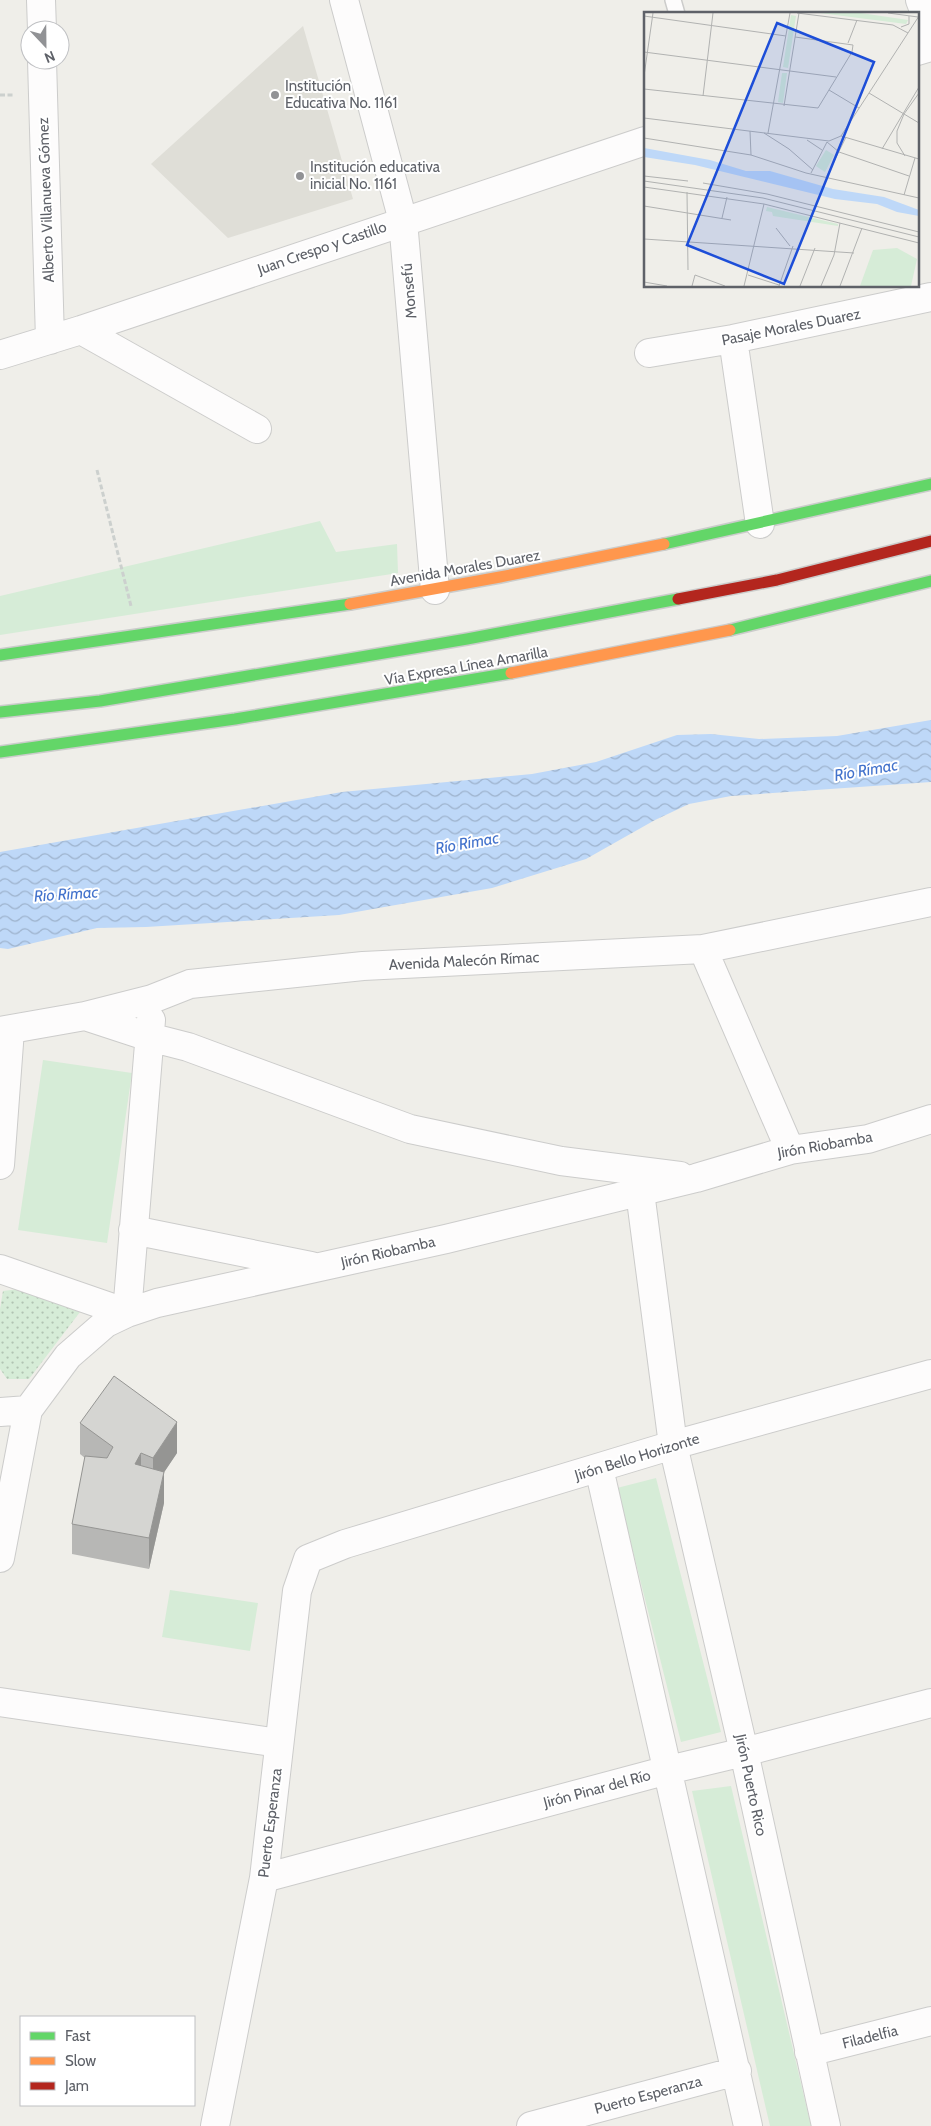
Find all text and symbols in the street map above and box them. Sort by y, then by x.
inset map [644,12,918,288]
north arrow [20,20,70,70]
text: N [42,47,58,67]
place label: Institución Educativa No. 1161 [285,77,397,112]
marker: Institución Educativa No. 1161 [269,89,281,101]
street label: Alberto Villanueva Gómez [34,117,58,283]
place label: Institución educativa inicial No. 1161 [310,158,441,193]
marker: Institución educativa inicial No. 1161 [294,170,306,182]
street label: Juan Crespo y Castillo [254,217,389,279]
street label: Monsefú [398,263,420,319]
street label: Pasaje Morales Duarez [720,305,862,349]
street label: Avenida Morales Duarez [389,546,541,590]
street label: Vía Expresa Línea Amarilla [383,643,550,689]
water label: Río Rímac [833,755,900,785]
water label: Río Rímac [434,828,501,858]
water label: Río Rímac [33,882,99,906]
street label: Avenida Malecón Rímac [388,948,540,974]
street label: Jirón Riobamba [775,1128,875,1162]
street label: Jirón Riobamba [338,1232,438,1272]
street label: Jirón Bello Horizonte [572,1429,702,1485]
street label: Jirón Puerto Rico [731,1731,771,1838]
street label: Puerto Esperanza [254,1766,286,1879]
street label: Jirón Pinar del Río [541,1766,653,1812]
legend [20,2016,195,2106]
street label: Filadelfia [840,2021,900,2053]
text: Fast [65,2027,90,2045]
text: Slow [65,2052,96,2070]
street label: Puerto Esperanza [592,2072,704,2118]
text: Jam [64,2077,89,2095]

